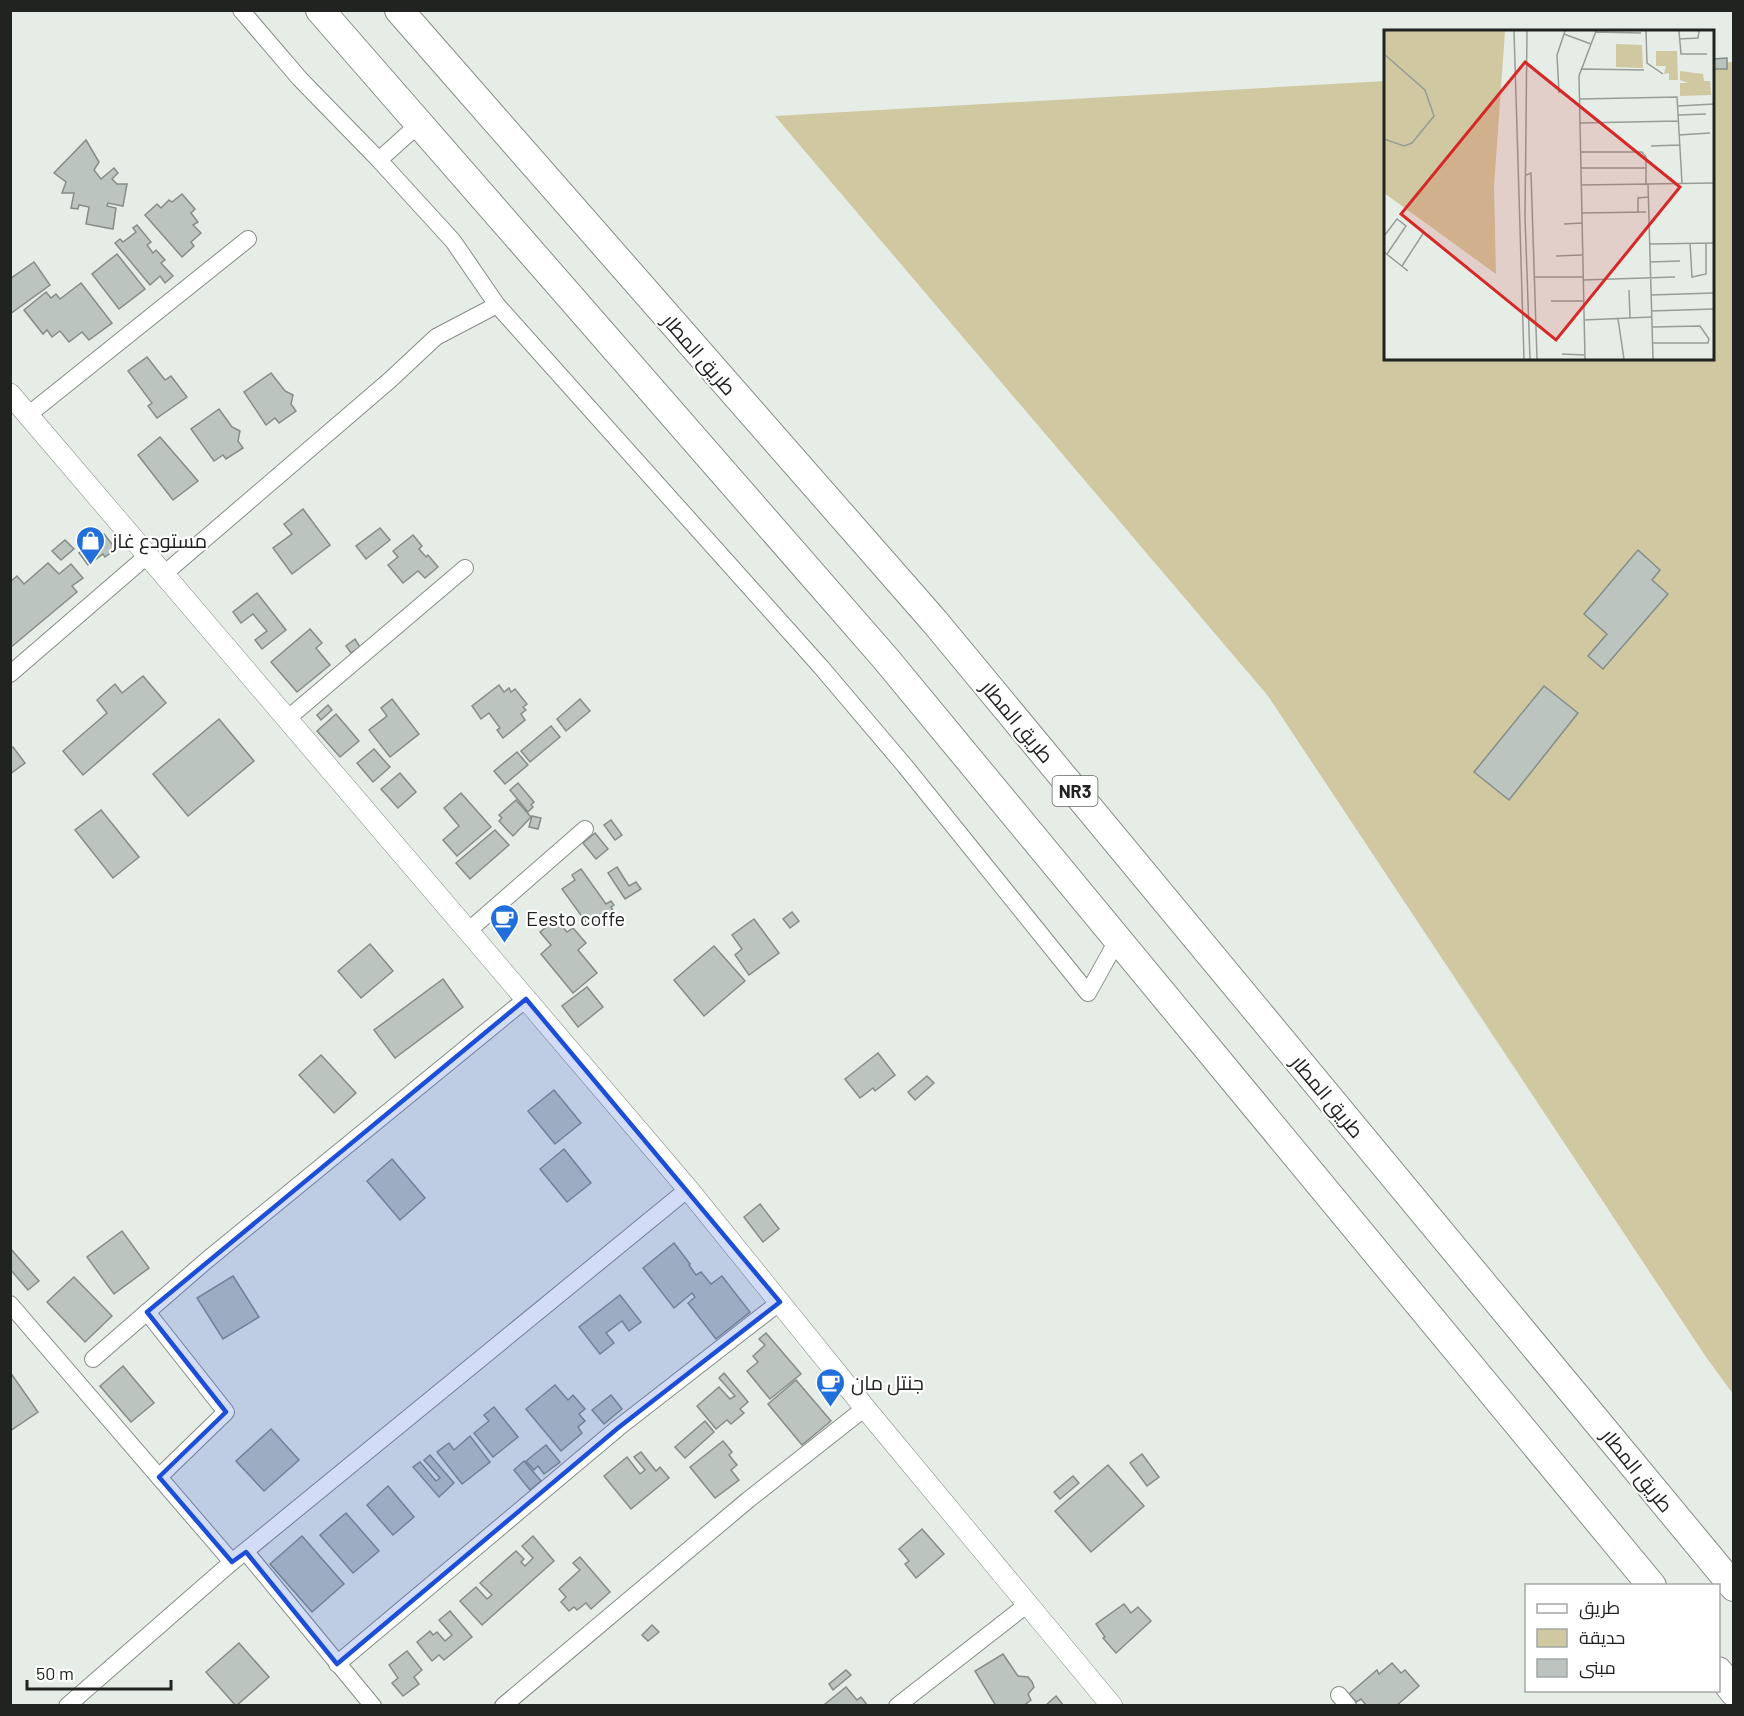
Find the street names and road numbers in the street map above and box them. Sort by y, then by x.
street label: طريق المطار [656,308,742,401]
street label: طريق المطار [974,674,1059,768]
road number: NR3 [1052,776,1098,806]
street label: طريق المطار [1284,1049,1369,1143]
street label: طريق المطار [1595,1423,1679,1518]

